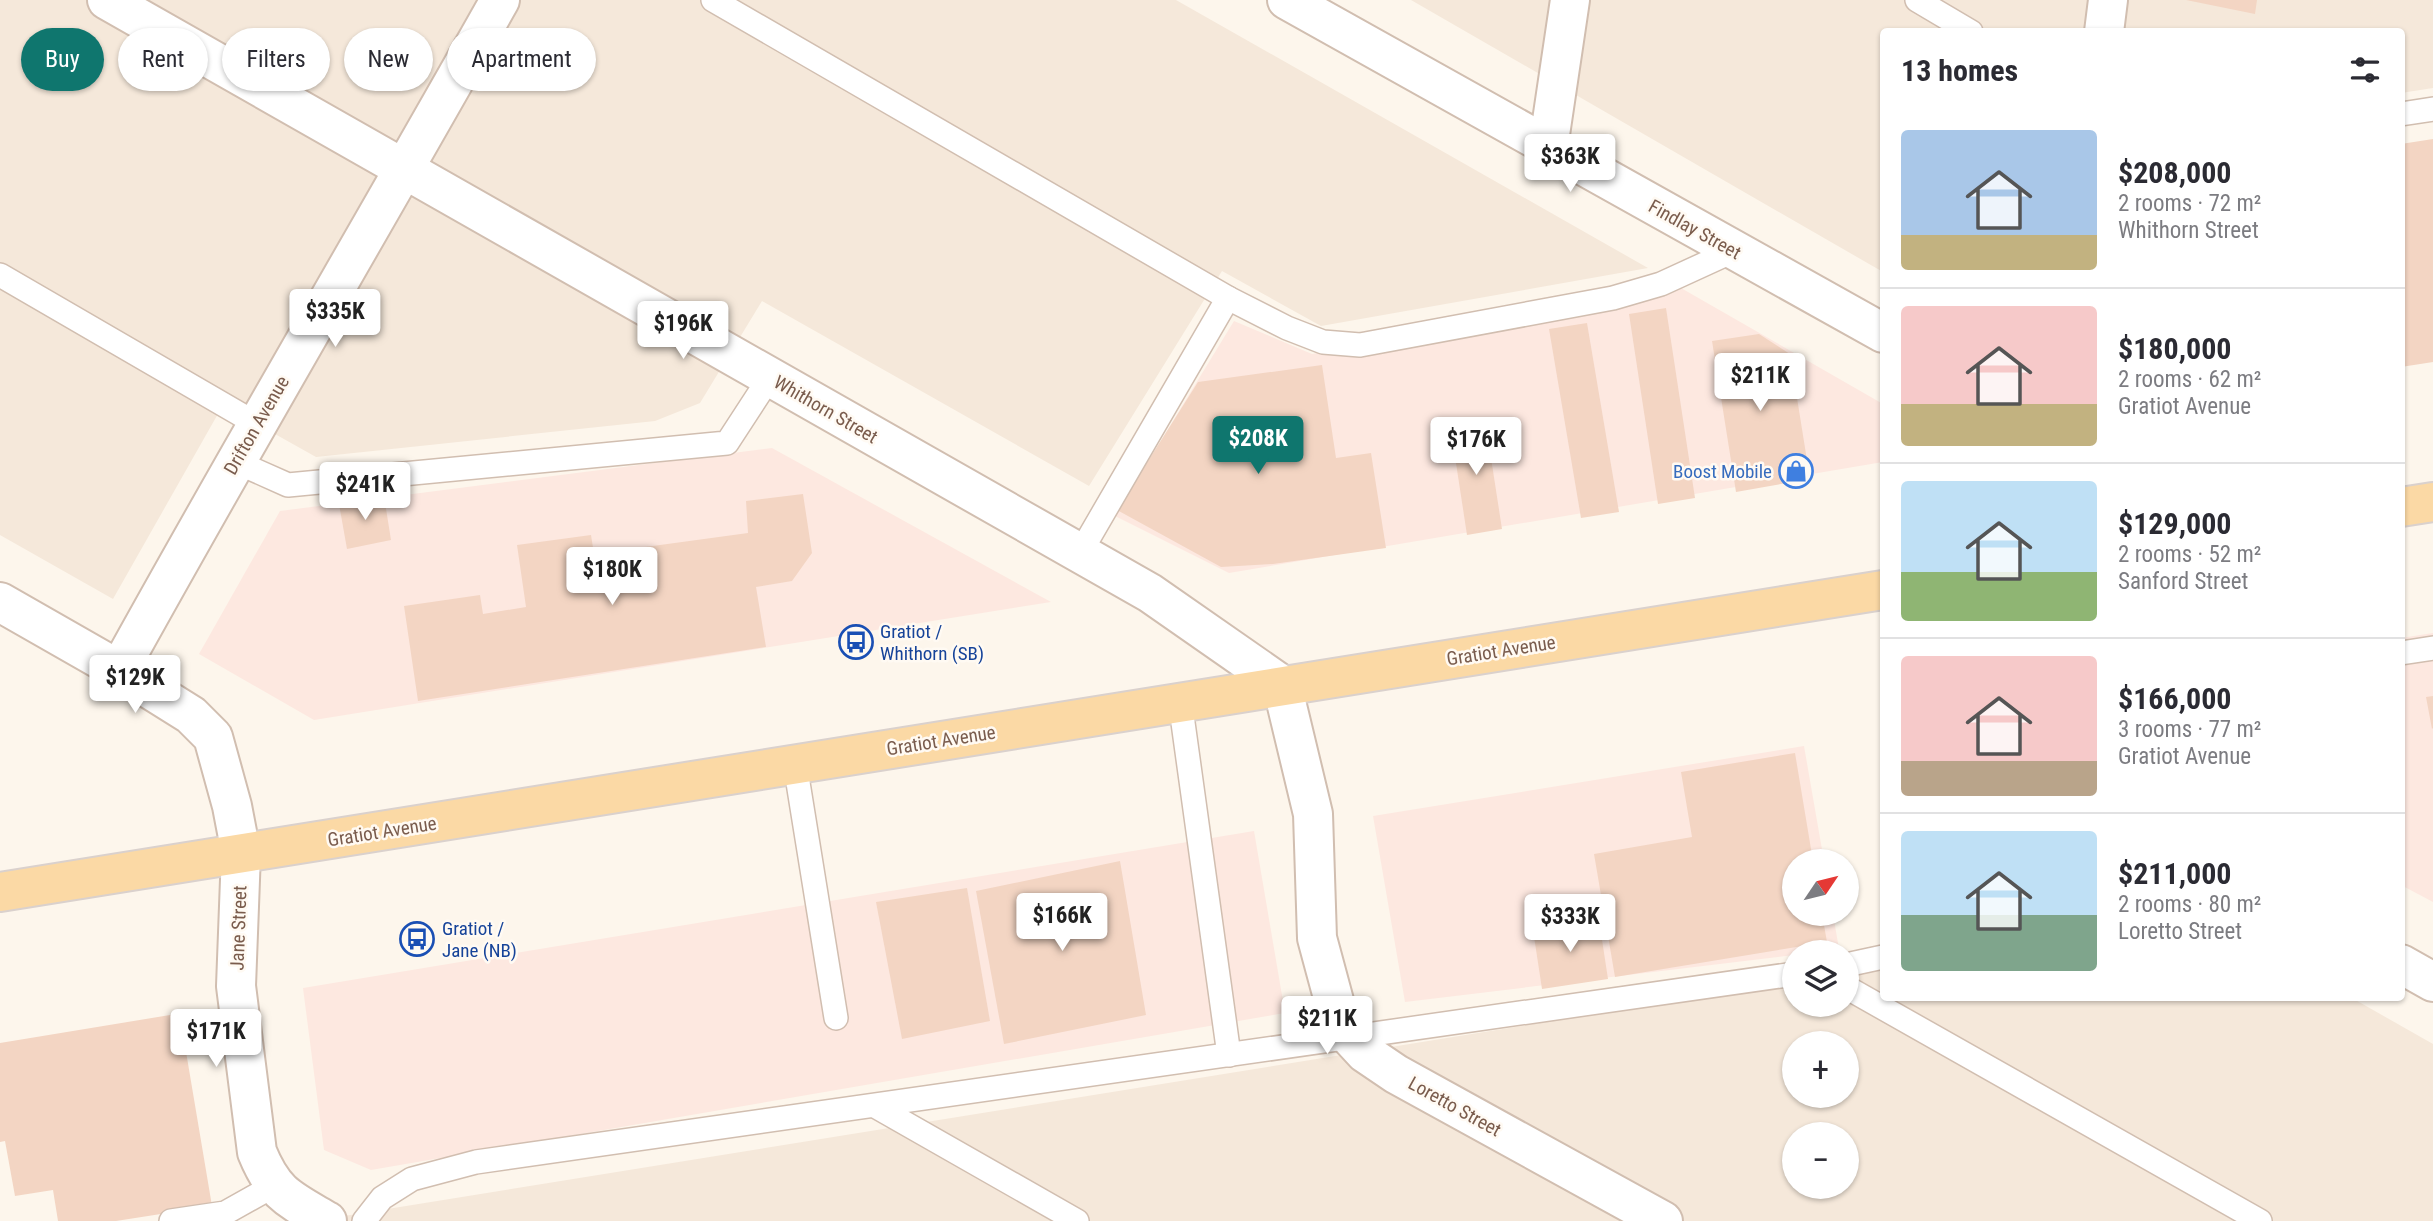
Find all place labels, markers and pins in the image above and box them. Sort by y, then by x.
pin: $363K [1521,134,1619,194]
pin: $335K [286,290,384,349]
pin: $196K [634,302,732,361]
pin: $211K [1711,354,1809,413]
pin: $208K [1209,416,1307,476]
pin: $176K [1427,418,1525,477]
shop icon: Boost Mobile [1777,452,1815,490]
place label: Boost Mobile [1673,460,1772,483]
pin: $241K [316,462,414,522]
pin: $180K [563,548,661,607]
place label: Gratiot / Whithorn (SB) [880,620,984,665]
bus stop icon: Gratiot / Whithorn (SB) [837,623,875,661]
pin: $129K [86,656,184,715]
pin: $166K [1013,894,1111,953]
pin: $333K [1521,894,1619,954]
place label: Gratiot / Jane (NB) [442,917,517,962]
bus stop icon: Gratiot / Jane (NB) [398,920,436,958]
pin: $211K [1278,996,1376,1056]
pin: $171K [167,1010,265,1069]

